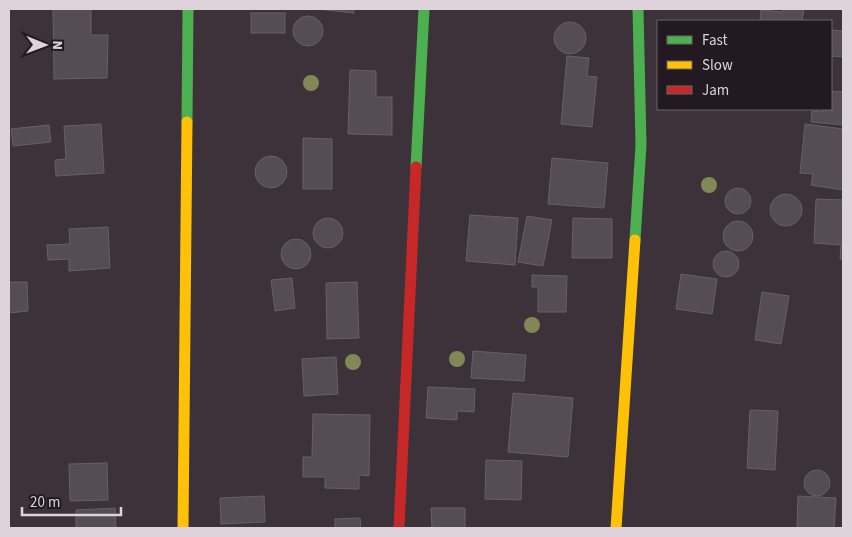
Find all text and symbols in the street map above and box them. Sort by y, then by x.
north arrow [20,20,70,70]
legend [657,20,832,110]
text: Fast [702,30,728,51]
text: N [47,40,67,50]
text: Slow [702,55,733,76]
text: Jam [702,80,729,101]
scale bar [22,484,121,516]
text: 20 m [30,492,60,513]

